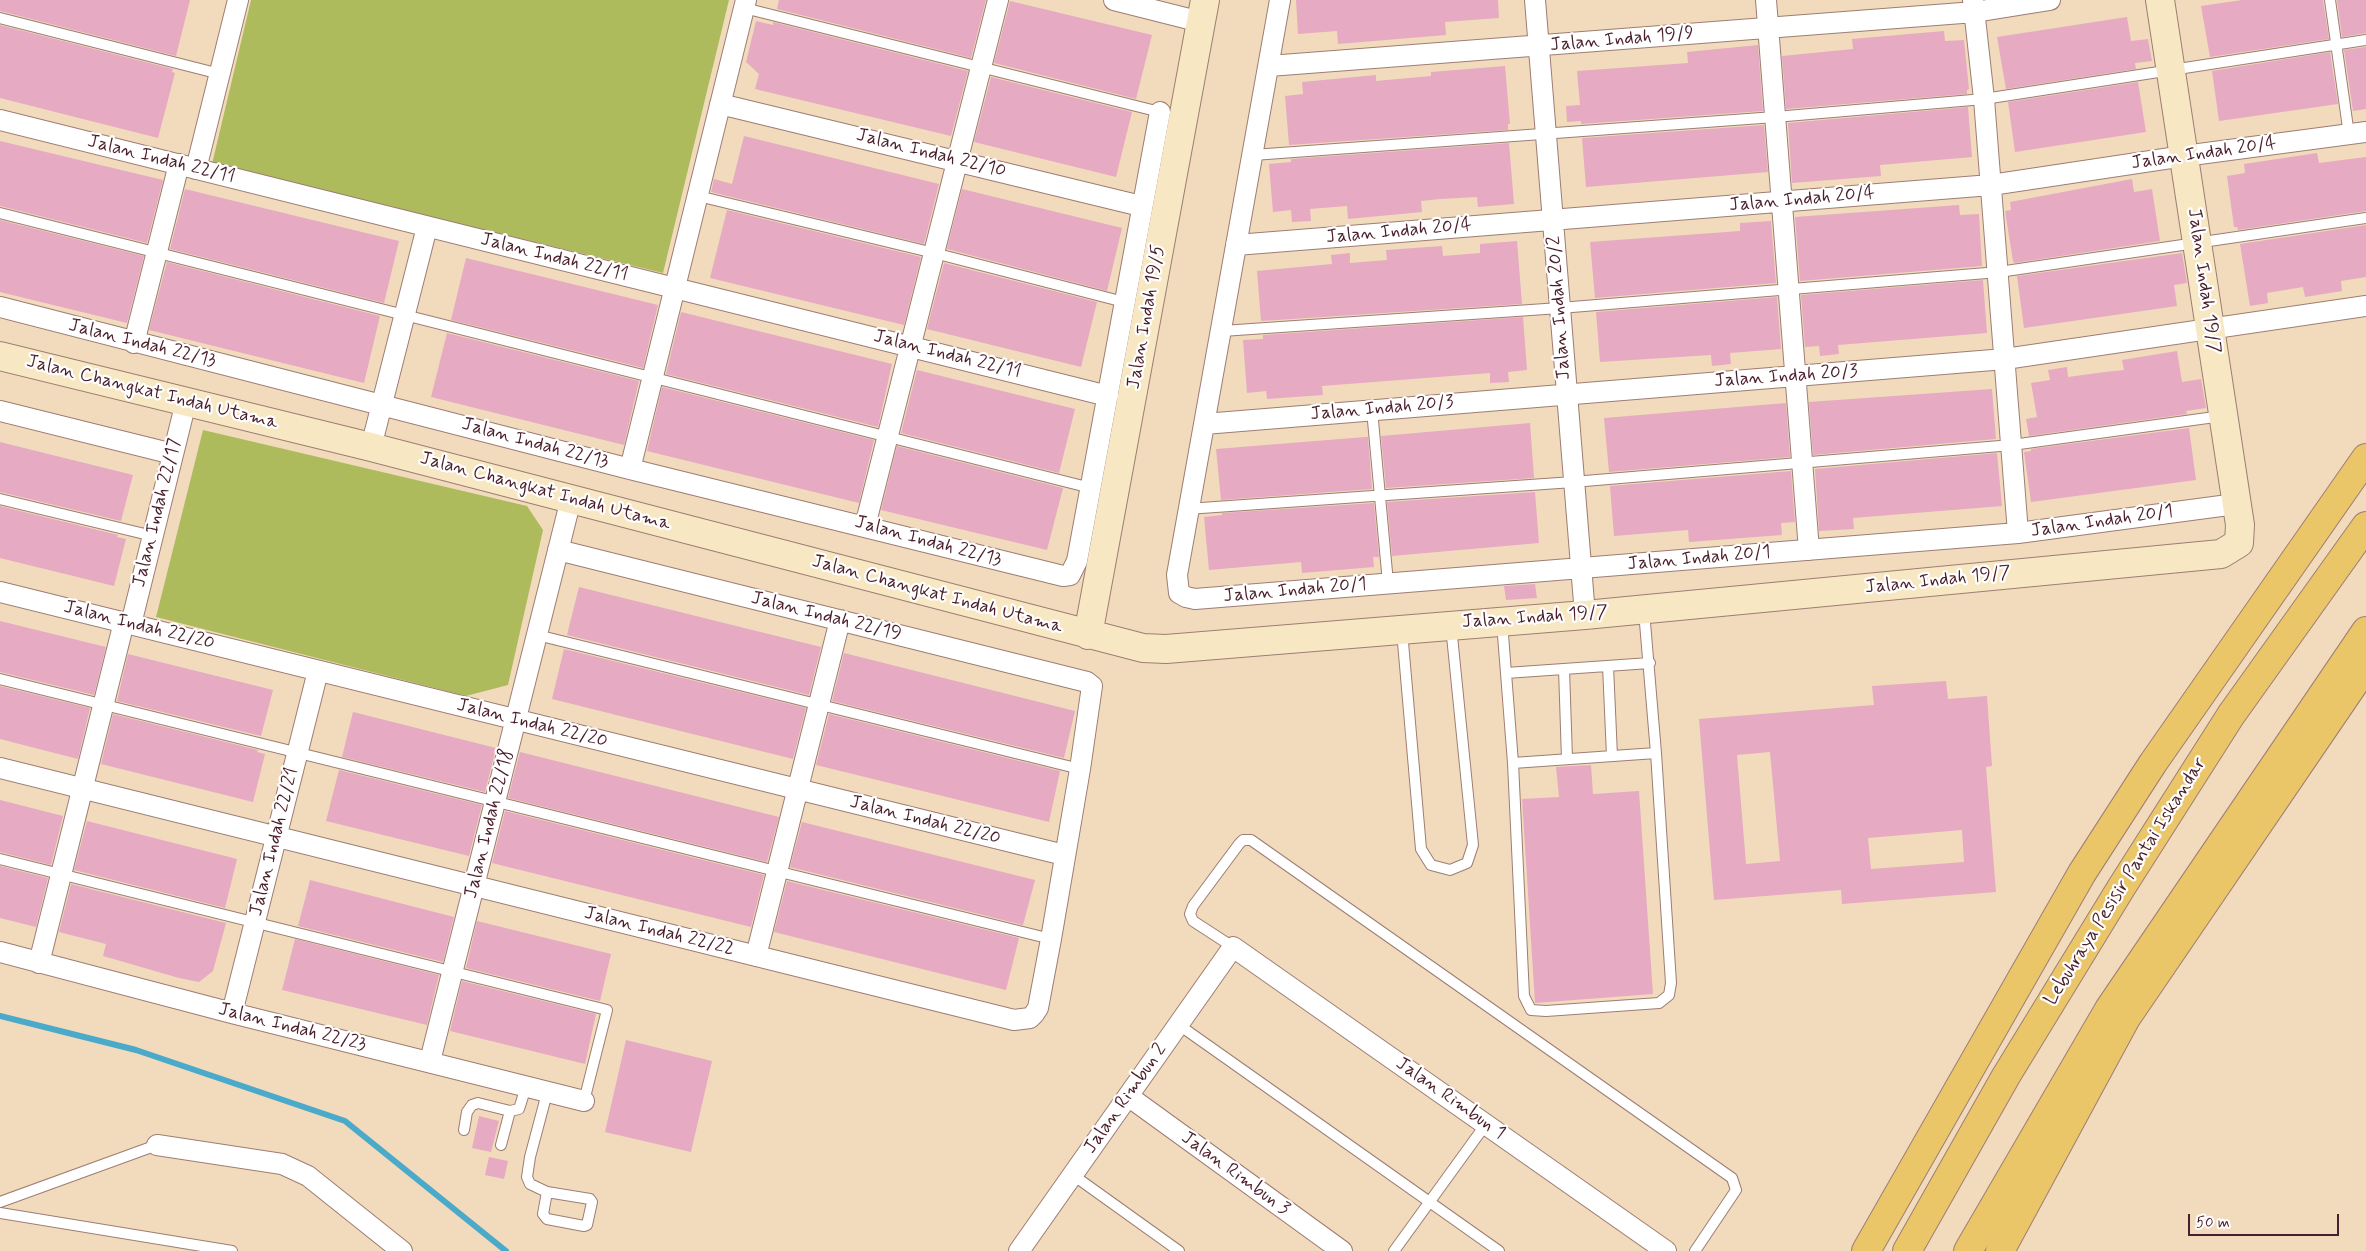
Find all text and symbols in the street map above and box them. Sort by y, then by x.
street label: Jalan Indah 19/9 [1549,22,1695,58]
street label: Jalan Indah 22/10 [854,124,1008,184]
street label: Jalan Indah 22/11 [85,131,237,189]
street label: Jalan Indah 20/4 [2130,133,2278,175]
street label: Jalan Indah 20/4 [1728,182,1876,218]
street label: Jalan Indah 19/7 [2182,207,2224,355]
street label: Jalan Indah 20/4 [1325,214,1473,250]
street label: Jalan Indah 22/11 [478,229,630,287]
street label: Jalan Indah 20/2 [1544,235,1576,381]
street label: Jalan Indah 19/5 [1123,243,1171,391]
street label: Jalan Indah 22/13 [66,315,218,373]
street label: Jalan Indah 22/11 [871,326,1023,384]
street label: Jalan Changkat Indah Utama [24,351,280,435]
street label: Jalan Indah 20/3 [1713,361,1859,393]
street label: Jalan Indah 20/3 [1309,391,1455,427]
street label: Jalan Indah 22/13 [459,413,611,475]
street label: Jalan Indah 22/17 [128,436,188,590]
street label: Jalan Changkat Indah Utama [417,448,673,536]
street label: Jalan Indah 20/1 [2029,501,2175,543]
street label: Jalan Indah 22/13 [852,511,1004,573]
street label: Jalan Indah 20/1 [1626,541,1772,577]
street label: Jalan Changkat Indah Utama [809,551,1065,639]
street label: Jalan Indah 19/7 [1864,562,2012,600]
street label: Jalan Indah 20/1 [1222,573,1368,609]
street label: Jalan Indah 22/19 [748,587,904,647]
street label: Jalan Indah 22/20 [61,596,217,656]
street label: Jalan Indah 19/7 [1461,602,1609,634]
street label: Jalan Indah 22/20 [454,694,610,754]
street label: Jalan Indah 22/18 [460,747,520,901]
street label: Lebuhraya Pesisir Pantai Iskandar [2040,754,2212,1010]
street label: Jalan Indah 22/21 [246,766,304,918]
street label: Jalan Indah 22/20 [847,791,1003,851]
street label: Jalan Indah 22/22 [582,902,736,962]
street label: Jalan Indah 22/23 [216,999,368,1057]
street label: Jalan Rimbun 2 [1080,1039,1172,1159]
street label: Jalan Rimbun 1 [1391,1053,1509,1145]
street label: Jalan Rimbun 3 [1176,1127,1294,1221]
scale bar [2191,1204,2342,1236]
text: 50 m [2196,1213,2230,1233]

